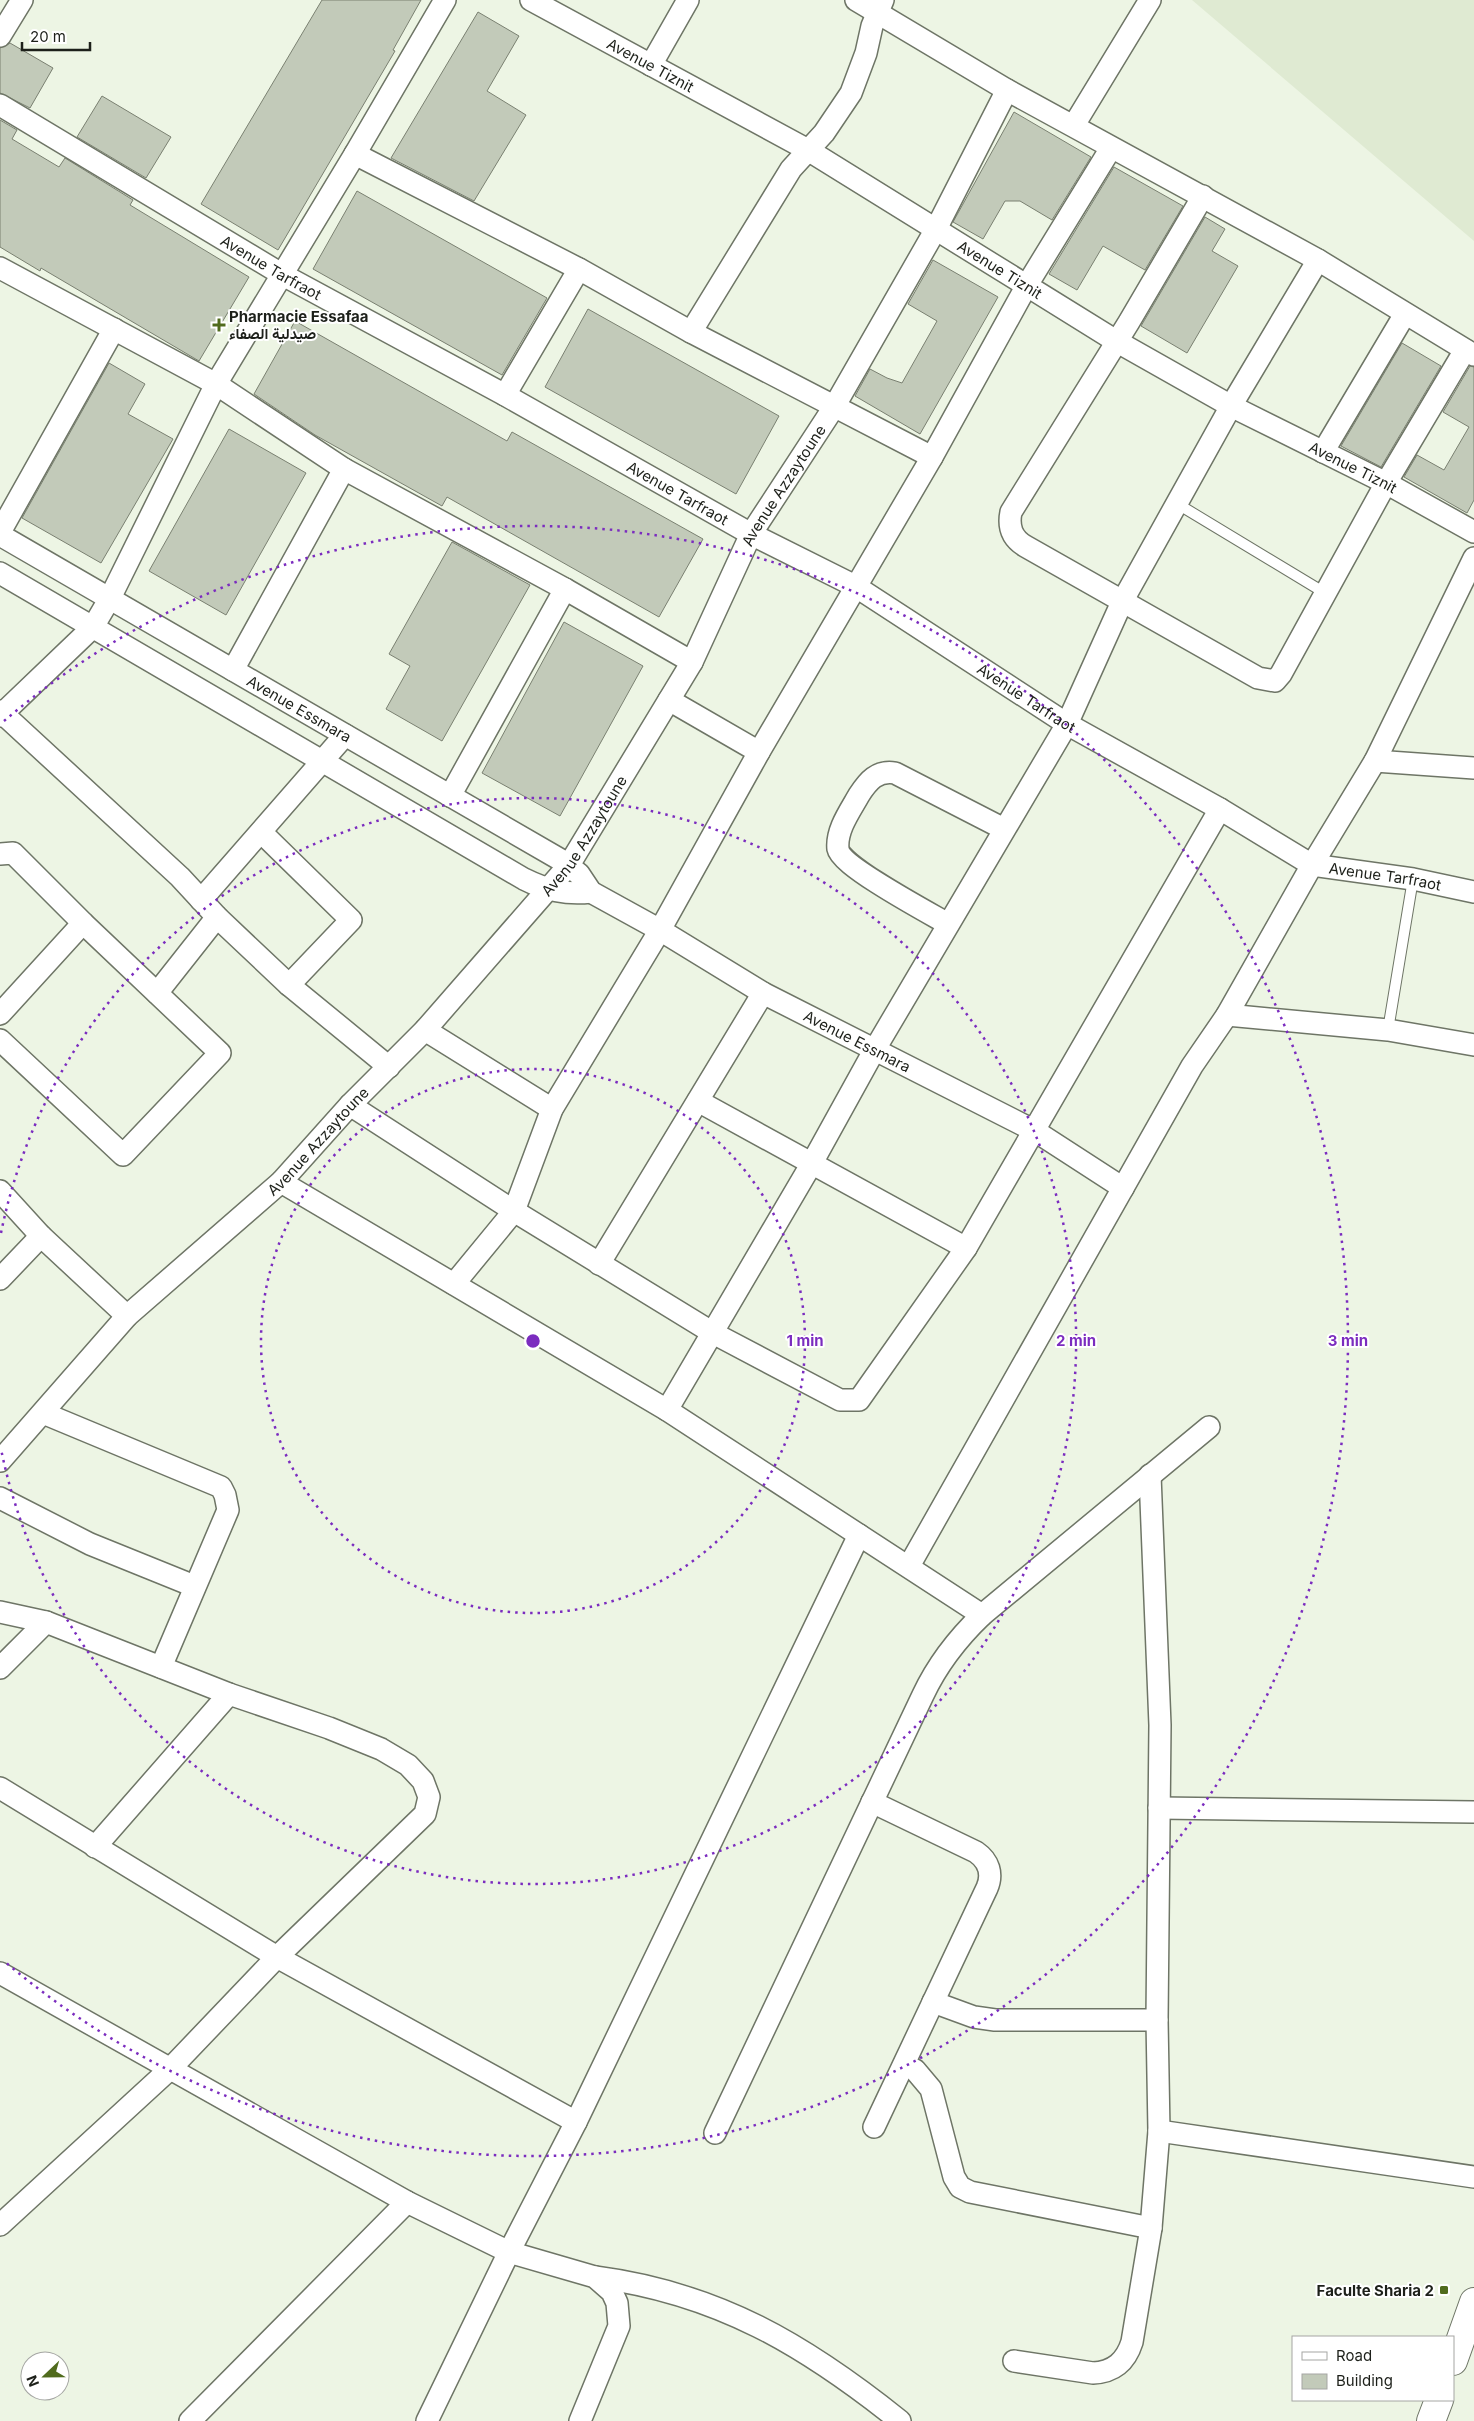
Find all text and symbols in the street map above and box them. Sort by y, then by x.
scale bar [22,20,90,52]
text: 20 m [30,27,66,46]
street label: Avenue Tiznit [604,34,697,96]
street label: Avenue Tarfraot [217,230,325,304]
street label: Avenue Tiznit [954,236,1046,303]
place label: Pharmacie Essafaa صيدلية الصفاء [229,307,368,343]
marker: Pharmacie Essafaa صيدلية الصفاء [213,319,225,331]
street label: Avenue Azzaytoune [737,421,829,549]
street label: Avenue Tiznit [1306,437,1401,497]
street label: Avenue Tarfraot [624,456,732,529]
street label: Avenue Tarfraot [974,659,1079,736]
street label: Avenue Essmara [244,671,355,746]
street label: Avenue Azzaytoune [537,772,631,900]
street label: Avenue Tarfraot [1328,858,1443,894]
street label: Avenue Essmara [801,1006,914,1076]
street label: Avenue Azzaytoune [263,1083,372,1199]
text: 1 min [786,1331,824,1350]
text: 2 min [1056,1331,1096,1350]
text: 3 min [1328,1331,1368,1350]
centre of rings [524,1332,542,1350]
place label: Faculte Sharia 2 [1317,2281,1434,2300]
marker: Faculte Sharia 2 [1438,2284,1450,2296]
legend [1292,2336,1454,2401]
text: Road [1336,2346,1372,2365]
north arrow [20,2351,70,2401]
text: Building [1336,2371,1393,2390]
text: N [23,2373,42,2389]

